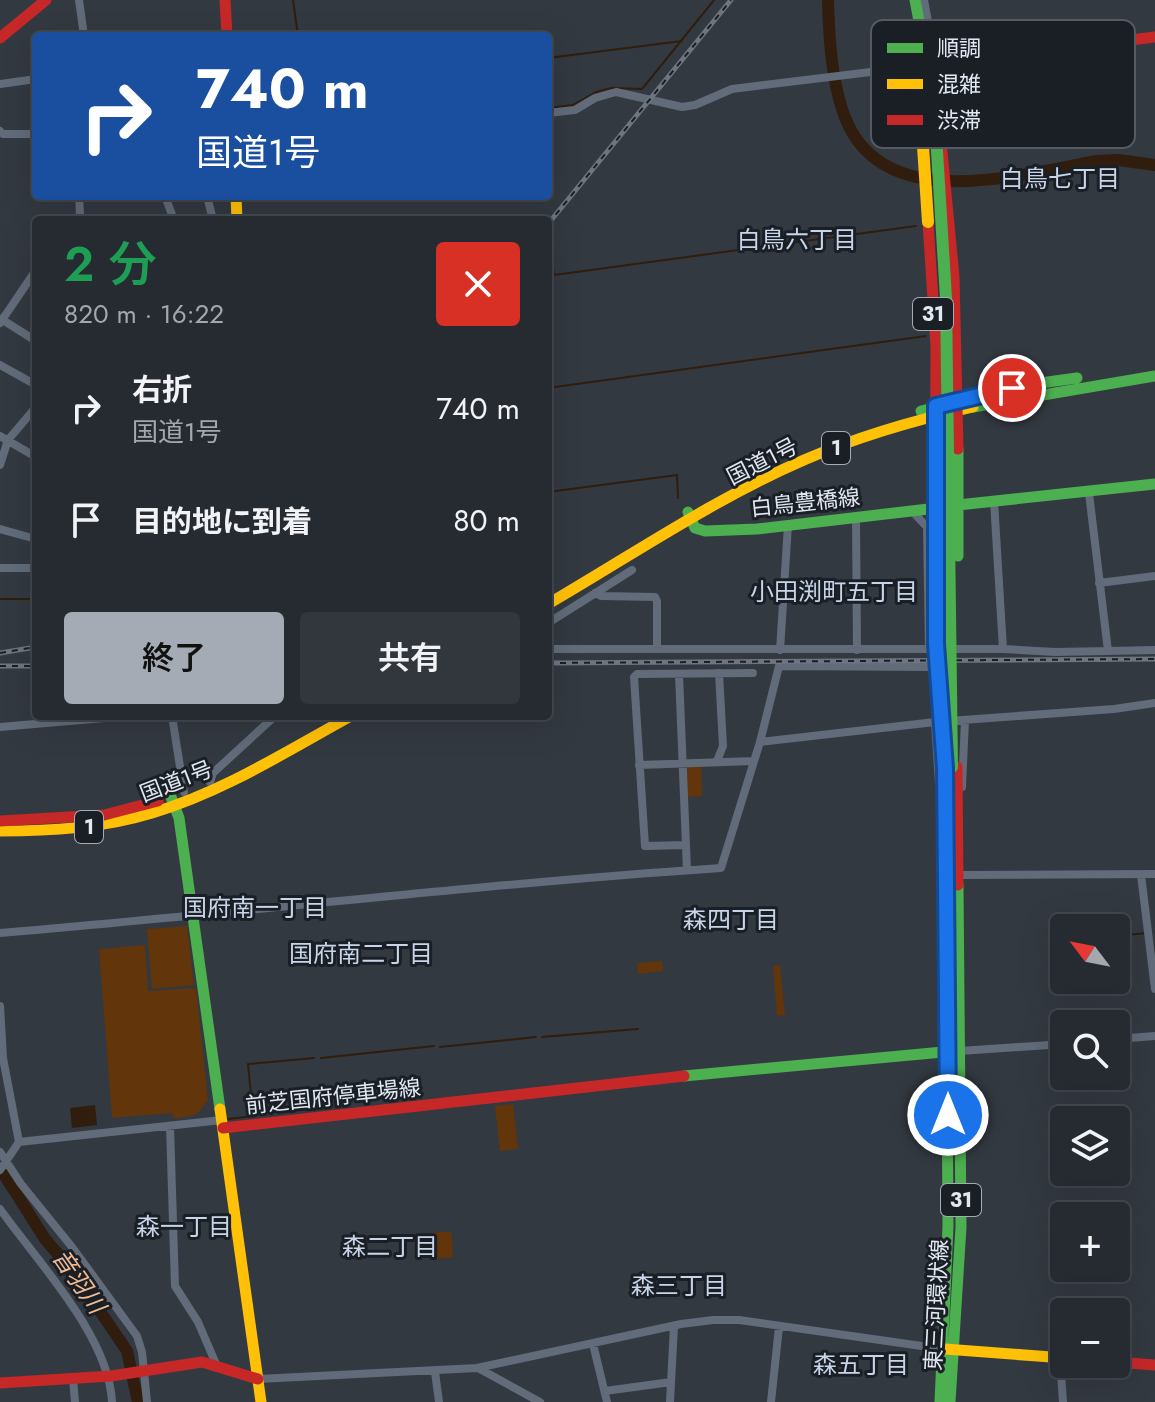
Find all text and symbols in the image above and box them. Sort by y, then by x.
legend [871,20,1135,148]
text: 順調 [937,32,981,64]
text: 740 m [196,48,369,129]
icon: right [64,64,168,168]
text: 混雑 [937,68,981,100]
text: 渋滞 [937,104,981,136]
text: 国道1号 [196,126,320,178]
district label: 白鳥七丁目 [1000,161,1120,196]
district label: 白鳥六丁目 [737,222,857,257]
text: 2 分 [64,230,157,299]
button: close [436,242,520,326]
text: 820 m · 16:22 [64,295,224,333]
road number: 31 [913,298,953,330]
pin [978,354,1046,422]
icon: arrive [990,366,1034,410]
text: 右折 [132,368,192,411]
icon: right [64,386,108,430]
text: 740 m [436,387,520,430]
text: 国道1号 [132,413,222,451]
street label: 国道1号 [721,430,803,492]
road number: 1 [822,432,850,464]
street label: 白鳥豊橋線 [749,480,861,524]
icon: arrive [64,498,108,542]
text: 80 m [453,499,520,542]
text: 目的地に到着 [132,500,312,543]
district label: 小田渕町五丁目 [750,574,918,609]
button: 終了 [64,612,284,704]
button: 共有 [300,612,520,704]
street label: 国道1号 [135,752,217,810]
road number: 1 [75,811,103,843]
district label: 国府南一丁目 [183,890,327,925]
district label: 森四丁目 [683,902,779,937]
north arrow [1050,914,1130,994]
map controls [1050,914,1130,1378]
district label: 国府南二丁目 [289,936,433,971]
button: search [1050,1010,1130,1090]
street label: 前芝国府停車場線 [244,1071,422,1121]
position arrow [906,1073,990,1157]
button: layers [1050,1106,1130,1186]
road number: 31 [941,1184,981,1216]
button: + [1050,1202,1130,1282]
district label: 森一丁目 [136,1209,232,1244]
district label: 森二丁目 [342,1229,438,1264]
street label: 東三河環状線 [917,1238,955,1372]
water label: 音羽川 [44,1241,116,1323]
district label: 森三丁目 [631,1268,727,1303]
button: − [1050,1298,1130,1378]
district label: 森五丁目 [813,1347,909,1382]

